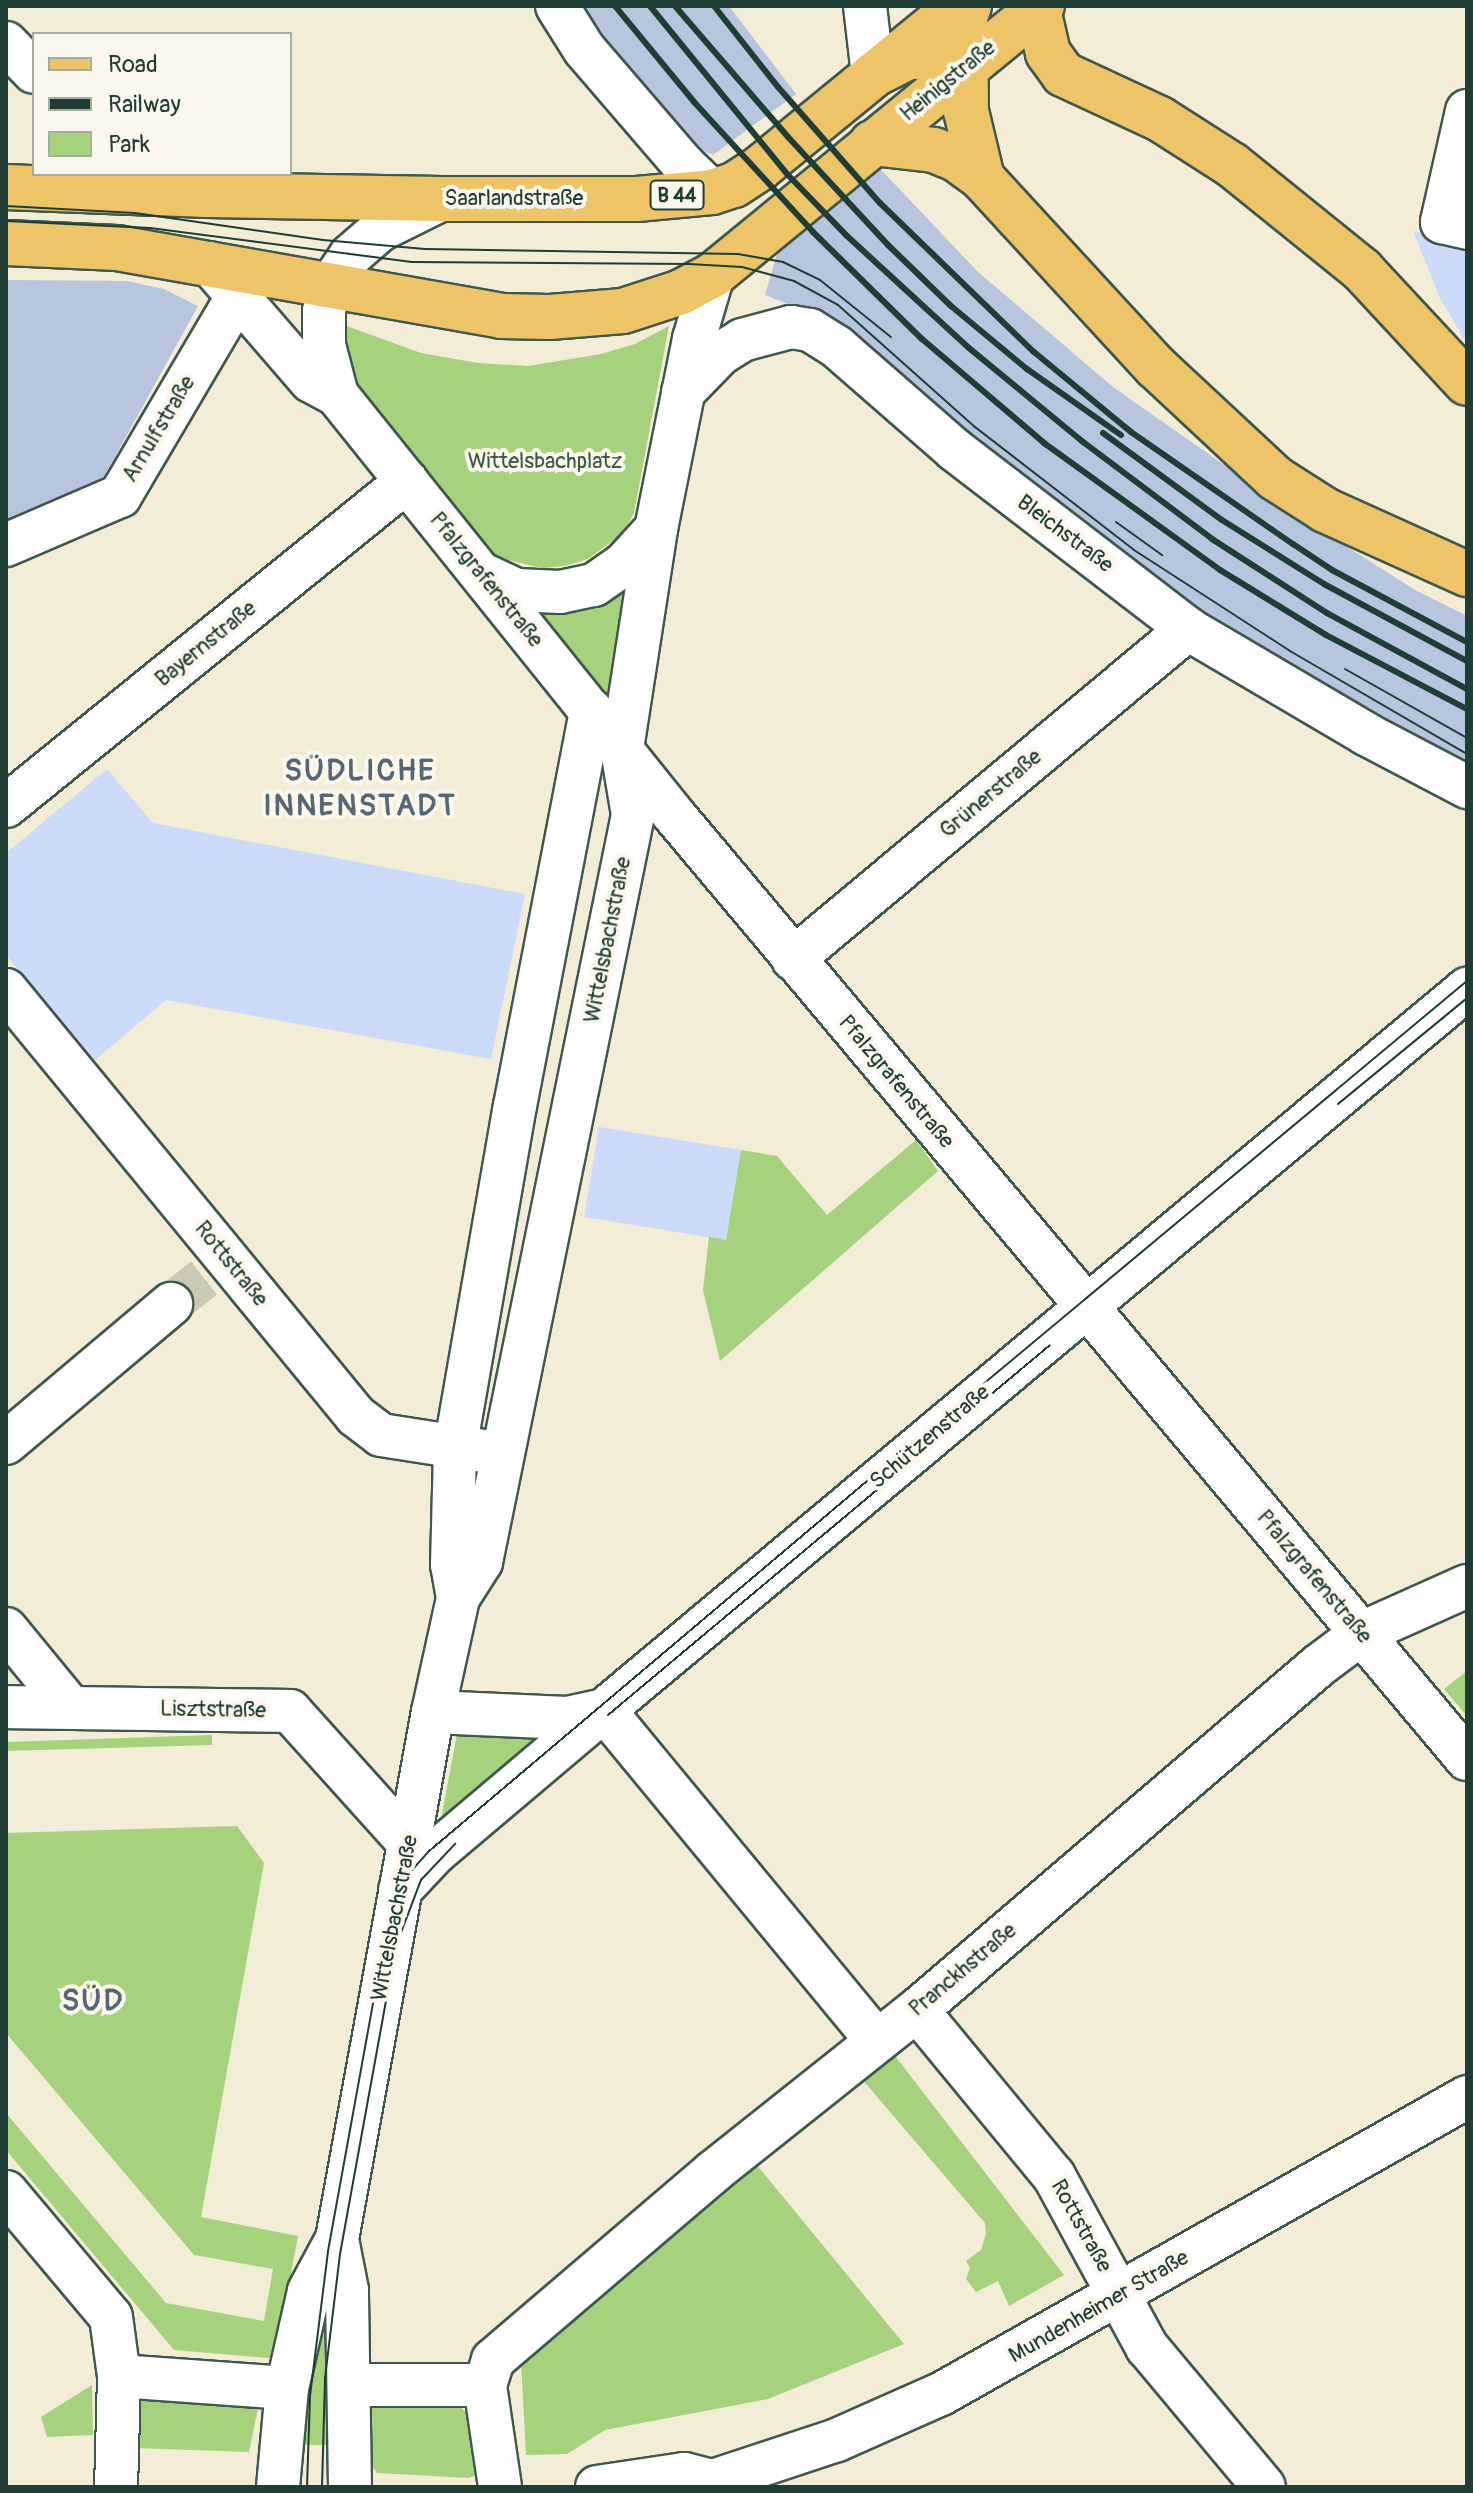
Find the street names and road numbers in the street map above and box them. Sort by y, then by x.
street label: Heinigstraße [895,35,1001,127]
road number: B 44 [649,179,705,211]
street label: Saarlandstraße [445,186,583,212]
street label: Arnulfstraße [117,371,201,487]
street label: Bleichstraße [1012,489,1118,579]
street label: Pfalzgrafenstraße [424,507,548,653]
street label: Bayernstraße [150,595,262,693]
street label: Grünerstraße [935,744,1047,844]
street label: Wittelsbachstraße [579,855,637,1025]
street label: Pfalzgrafenstraße [833,1010,959,1154]
street label: Rottstraße [189,1216,273,1312]
street label: Schützenstraße [865,1379,995,1495]
street label: Pfalzgrafenstraße [1251,1505,1377,1649]
street label: Lisztstraße [160,1696,266,1724]
street label: Wittelsbachstraße [366,1833,424,2003]
street label: Pranckhstraße [904,1918,1022,2022]
street label: Rottstraße [1045,2175,1117,2277]
street label: Mundenheimer Straße [1004,2245,1194,2369]

